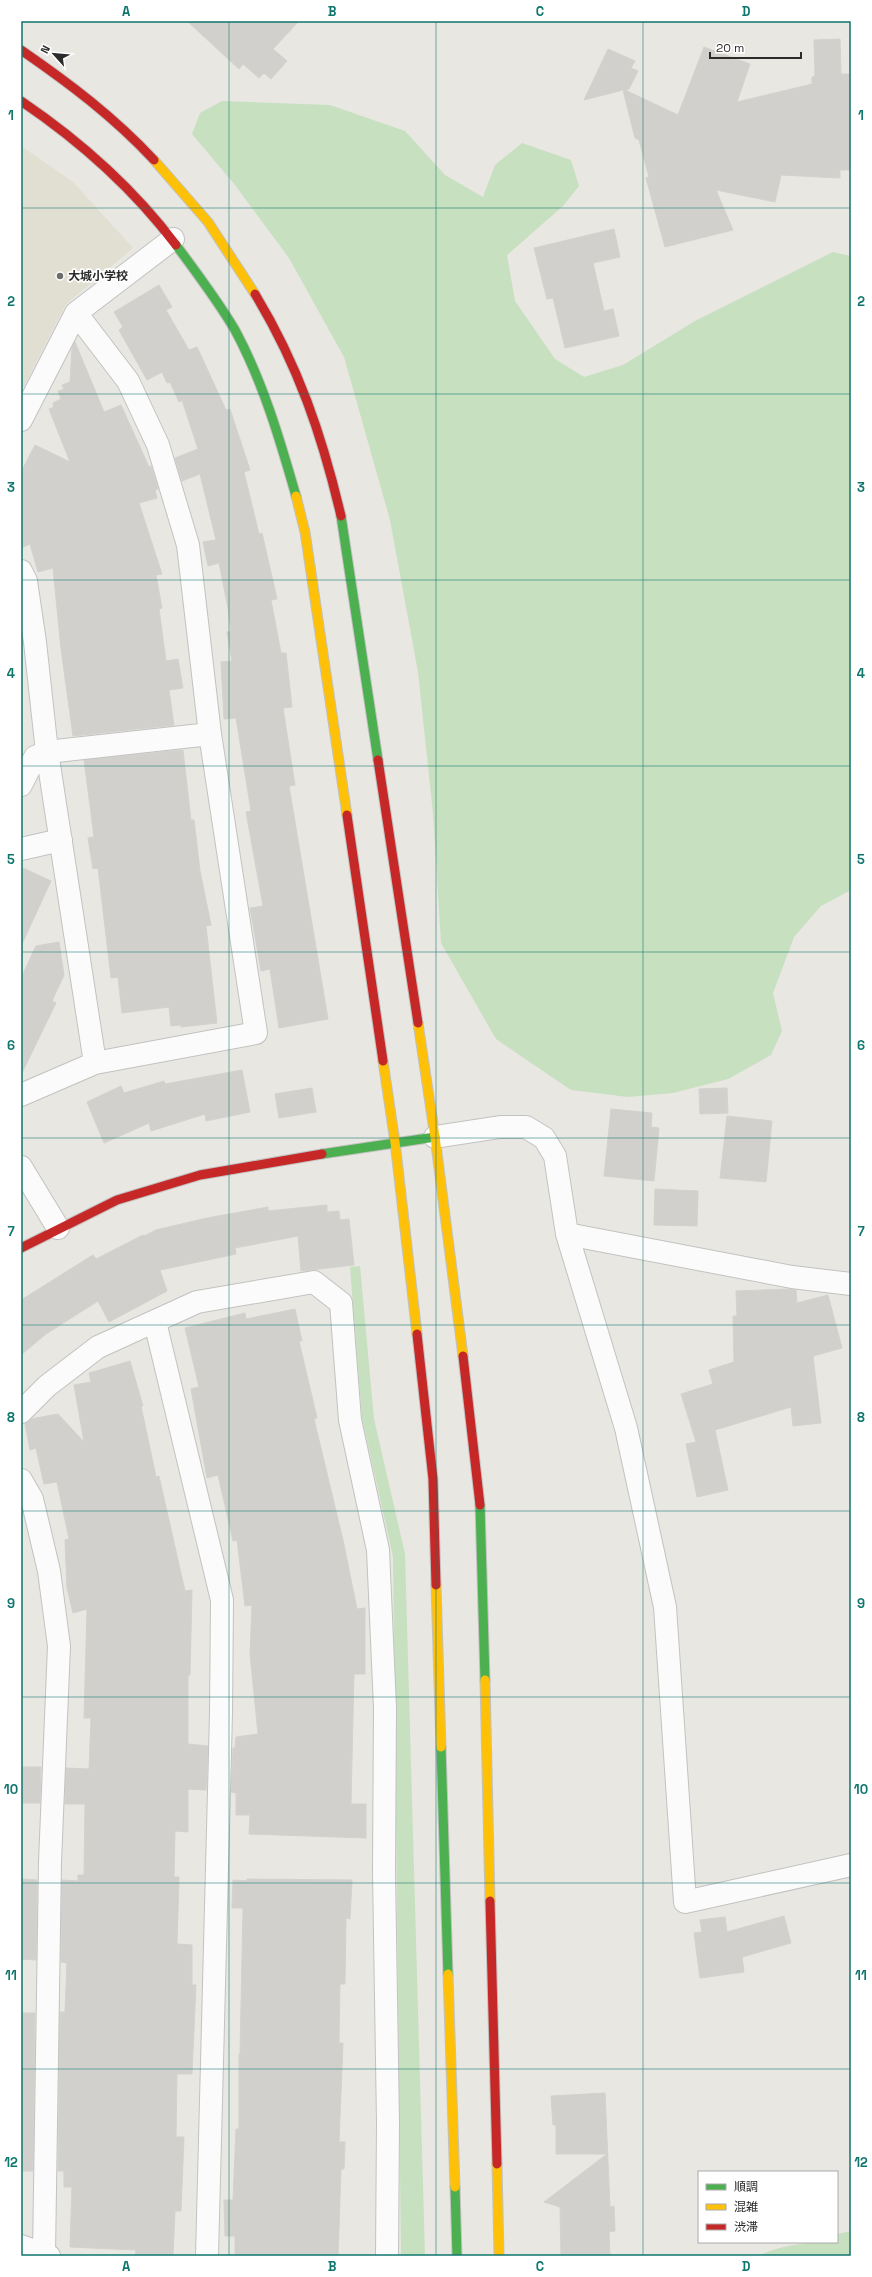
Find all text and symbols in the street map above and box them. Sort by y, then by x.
text: A [122,3,131,20]
text: B [328,3,337,20]
text: C [536,3,544,20]
text: D [742,3,751,20]
north arrow [34,34,74,74]
scale bar [710,34,801,60]
text: 20 m [716,40,744,56]
text: N [37,43,53,56]
text: 1 [8,107,14,124]
text: 1 [858,107,864,124]
place label: 大城小学校 [68,268,128,284]
marker: 大城小学校 [55,271,65,281]
text: 2 [7,293,15,310]
text: 2 [857,293,865,310]
text: 3 [7,479,15,496]
text: 3 [857,479,865,496]
text: 4 [7,665,15,682]
text: 4 [857,665,865,682]
text: 5 [7,851,15,868]
text: 5 [857,851,865,868]
text: 6 [7,1037,15,1054]
text: 6 [857,1037,865,1054]
text: 7 [7,1223,15,1240]
text: 7 [857,1223,865,1240]
text: 8 [7,1409,15,1426]
text: 8 [857,1409,865,1426]
text: 9 [7,1595,15,1612]
text: 9 [857,1595,865,1612]
text: 10 [4,1781,18,1798]
text: 10 [854,1781,868,1798]
text: 11 [5,1967,17,1984]
text: 11 [855,1967,867,1984]
text: 12 [4,2154,18,2171]
text: 12 [854,2154,868,2171]
legend [698,2171,838,2243]
text: 順調 [734,2179,758,2195]
text: 混雑 [734,2199,758,2215]
text: 渋滞 [734,2219,758,2235]
text: A [122,2258,131,2275]
text: B [328,2258,337,2275]
text: C [536,2258,544,2275]
text: D [742,2258,751,2275]

